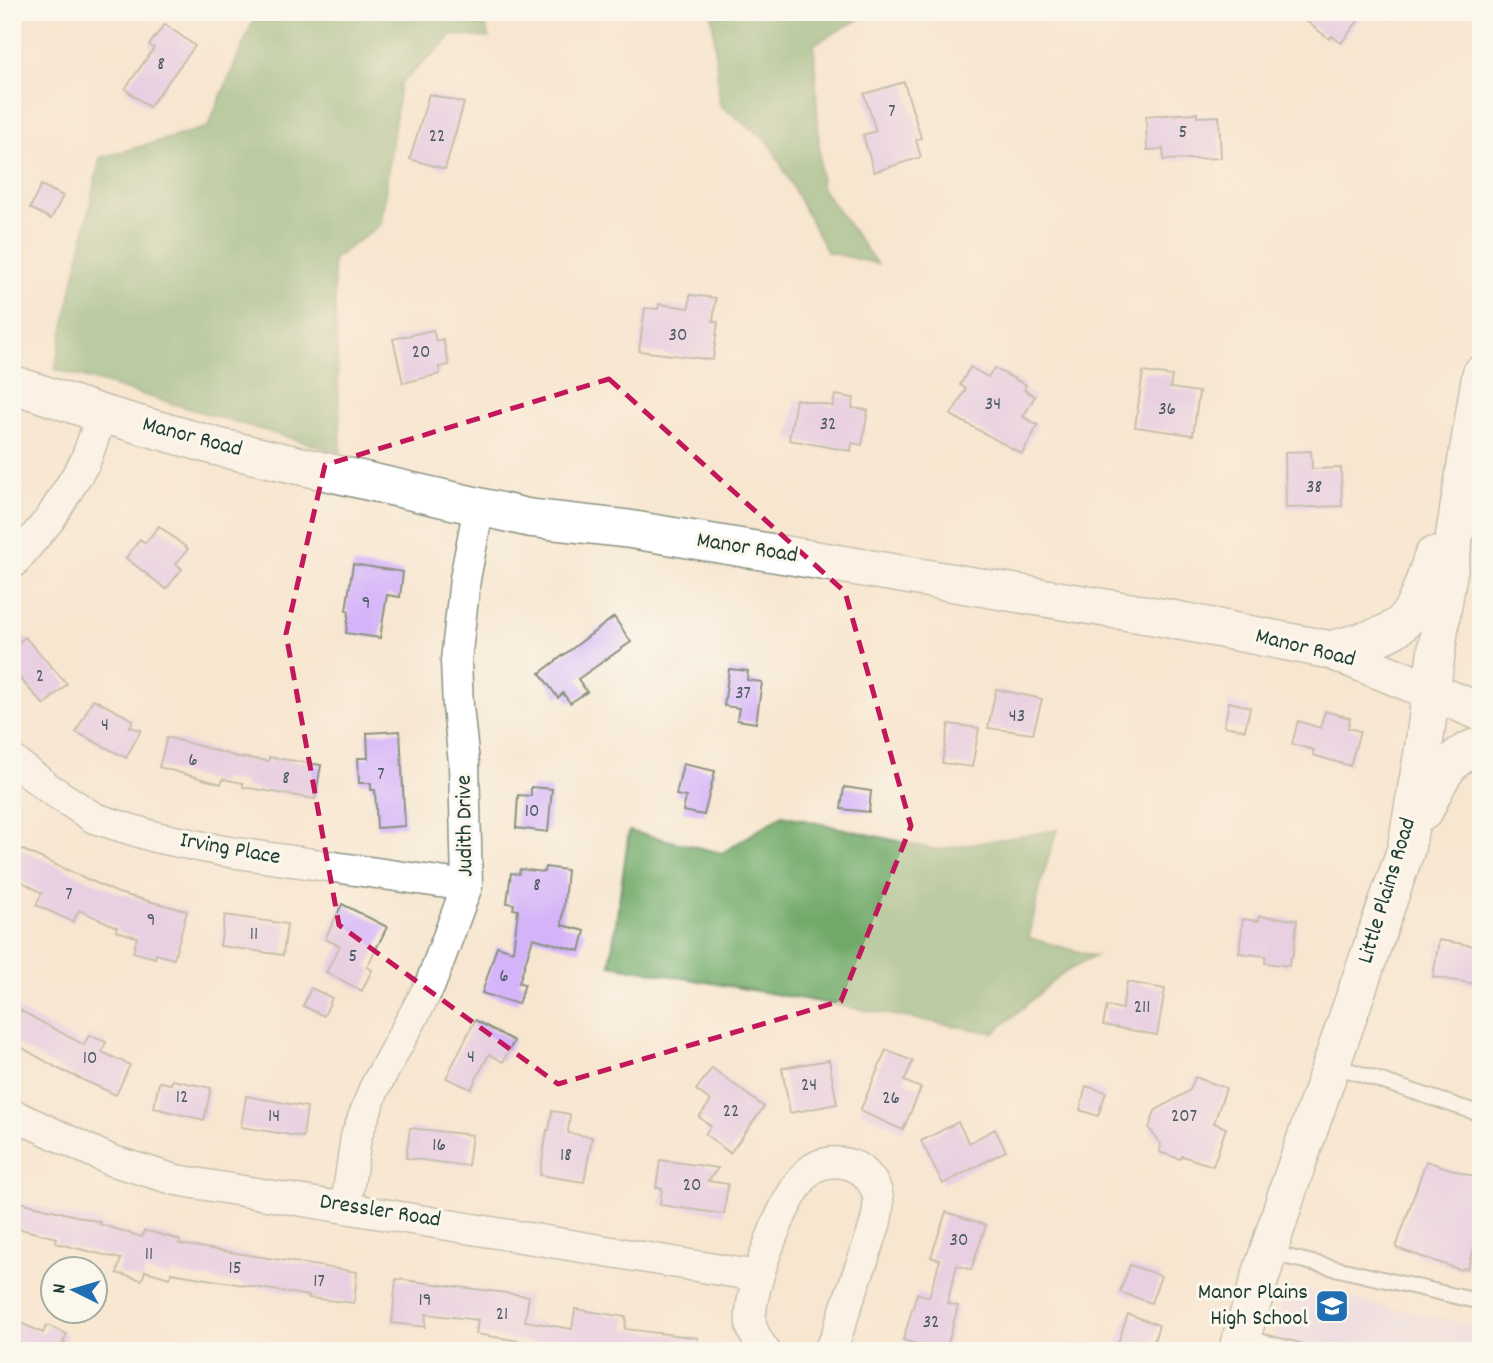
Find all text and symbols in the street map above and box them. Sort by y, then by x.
house number: 8 [157,52,165,79]
house number: 7 [888,99,896,126]
house number: 5 [1179,120,1187,147]
house number: 22 [429,124,445,151]
house number: 30 [669,323,687,350]
house number: 20 [412,340,430,367]
house number: 34 [985,392,1001,419]
house number: 36 [1158,397,1176,424]
street label: Manor Road [138,409,246,467]
house number: 32 [820,412,836,439]
house number: 38 [1306,475,1322,502]
street label: Manor Road [694,525,800,573]
house number: 9 [362,591,370,618]
street label: Manor Road [1252,621,1358,677]
house number: 2 [36,664,44,691]
house number: 37 [735,681,751,708]
house number: 43 [1009,704,1025,731]
house number: 4 [101,713,109,740]
house number: 6 [188,748,198,775]
house number: 7 [377,762,385,789]
house number: 8 [282,766,290,793]
street label: Judith Drive [449,775,483,877]
house number: 10 [525,799,539,826]
street label: Little Plains Road [1350,814,1426,968]
street label: Irving Place [177,825,283,875]
house number: 8 [533,873,541,900]
house number: 7 [65,882,73,909]
house number: 9 [147,908,155,935]
house number: 11 [250,922,258,949]
house number: 5 [349,944,357,971]
house number: 6 [499,964,509,991]
house number: 211 [1134,995,1150,1022]
house number: 4 [467,1045,475,1072]
house number: 10 [83,1046,97,1073]
house number: 24 [801,1073,817,1100]
house number: 12 [176,1085,188,1112]
house number: 26 [882,1086,900,1113]
house number: 22 [723,1099,739,1126]
house number: 14 [268,1104,280,1131]
house number: 207 [1171,1104,1197,1131]
house number: 16 [432,1133,446,1160]
house number: 18 [560,1143,572,1170]
house number: 20 [683,1173,701,1200]
street label: Dressler Road [317,1186,443,1238]
house number: 30 [950,1228,968,1255]
house number: 11 [145,1242,153,1269]
north arrow [38,1254,108,1324]
house number: 15 [229,1256,241,1283]
house number: 17 [313,1269,325,1296]
place label: Manor Plains High School [1198,1277,1309,1336]
text: N [47,1283,74,1295]
school or university icon: Manor Plains High School [1313,1287,1351,1325]
house number: 19 [419,1288,431,1315]
house number: 21 [496,1302,508,1329]
house number: 32 [923,1310,939,1337]

